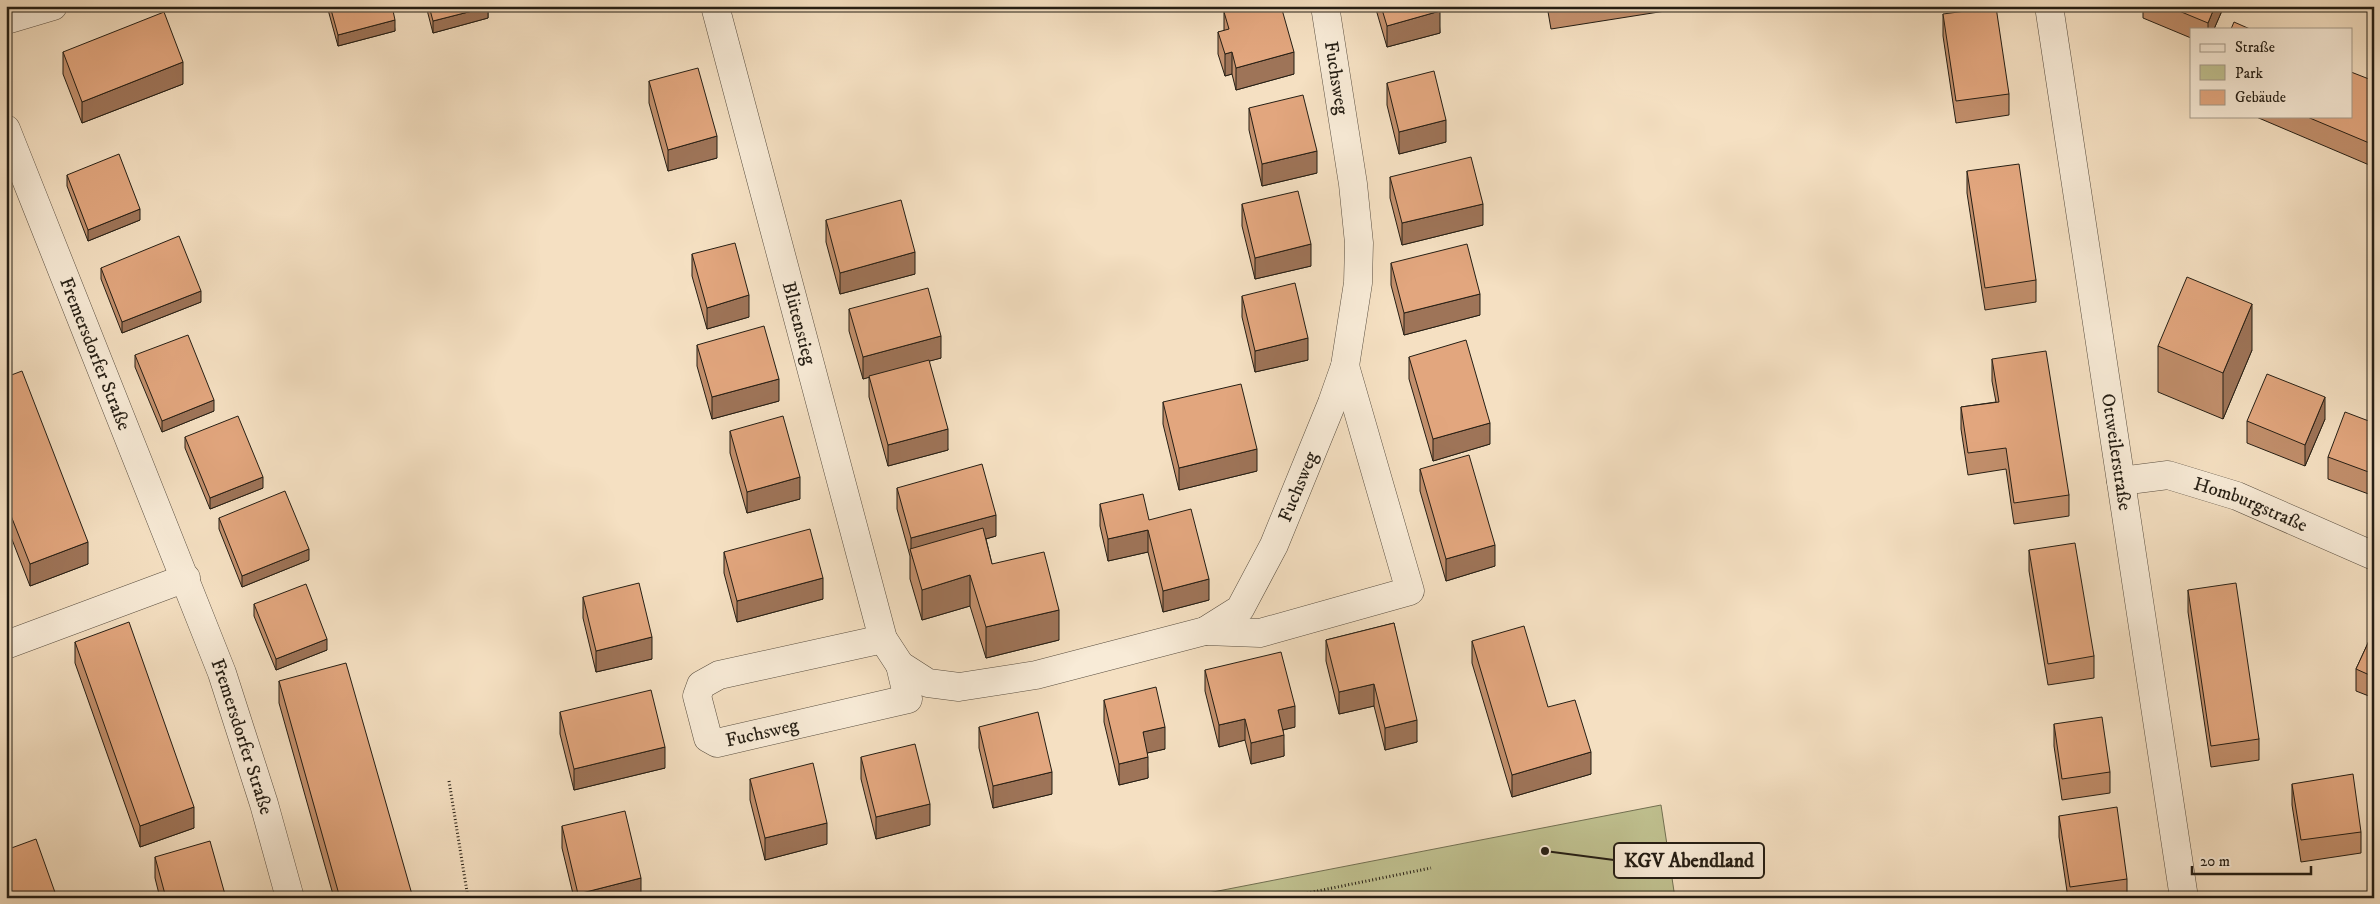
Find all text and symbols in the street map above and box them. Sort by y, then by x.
legend [2190,28,2352,118]
text: Straße [2235,38,2275,57]
street label: Fuchsweg [1319,40,1353,117]
text: Park [2235,64,2264,83]
text: Gebäude [2235,88,2286,107]
street label: Fremersdorfer Straße [55,274,136,434]
street label: Blütenstieg [777,279,821,368]
street label: Ottweilerstraße [2096,392,2137,512]
street label: Fuchsweg [1273,447,1323,525]
street label: Homburgstraße [2191,472,2311,537]
street label: Fremersdorfer Straße [206,655,278,817]
street label: Fuchsweg [723,713,801,752]
callout: KGV Abendland [1614,843,1764,878]
scale bar [2192,844,2311,876]
text: KGV Abendland [1624,849,1755,874]
text: 20 m [2200,852,2230,871]

